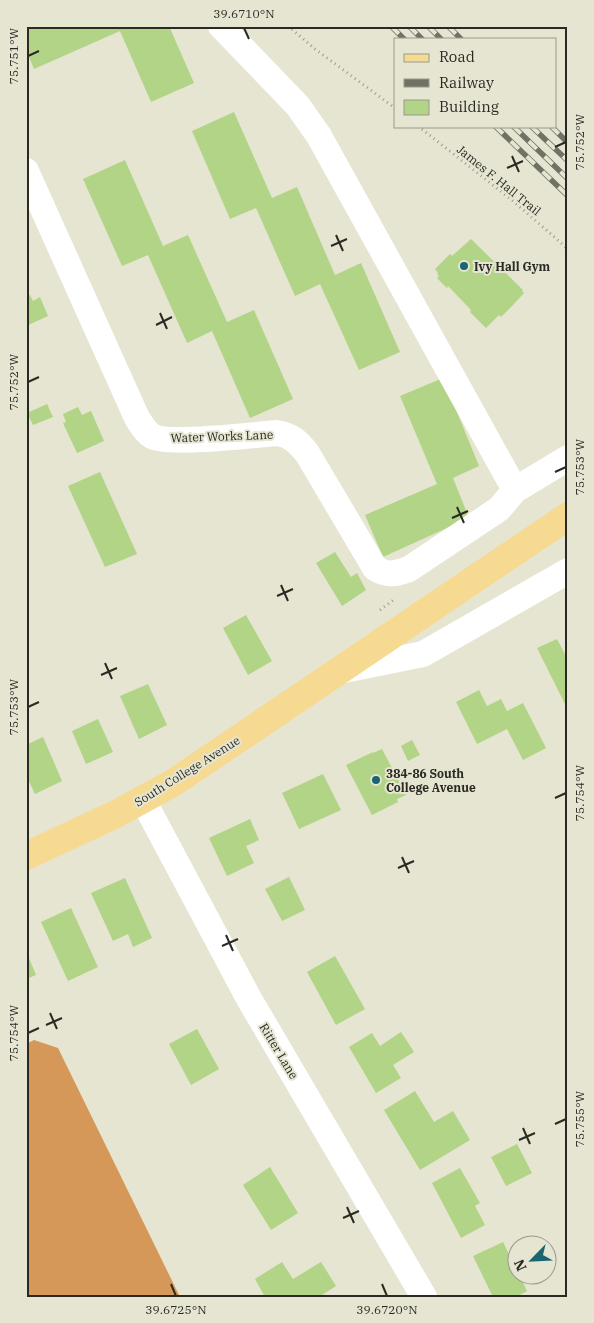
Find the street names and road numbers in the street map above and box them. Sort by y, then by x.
street label: James F. Hall Trail [454,142,544,219]
street label: Water Works Lane [170,427,274,445]
street label: South College Avenue [131,732,243,810]
street label: Ritter Lane [256,1020,302,1082]

